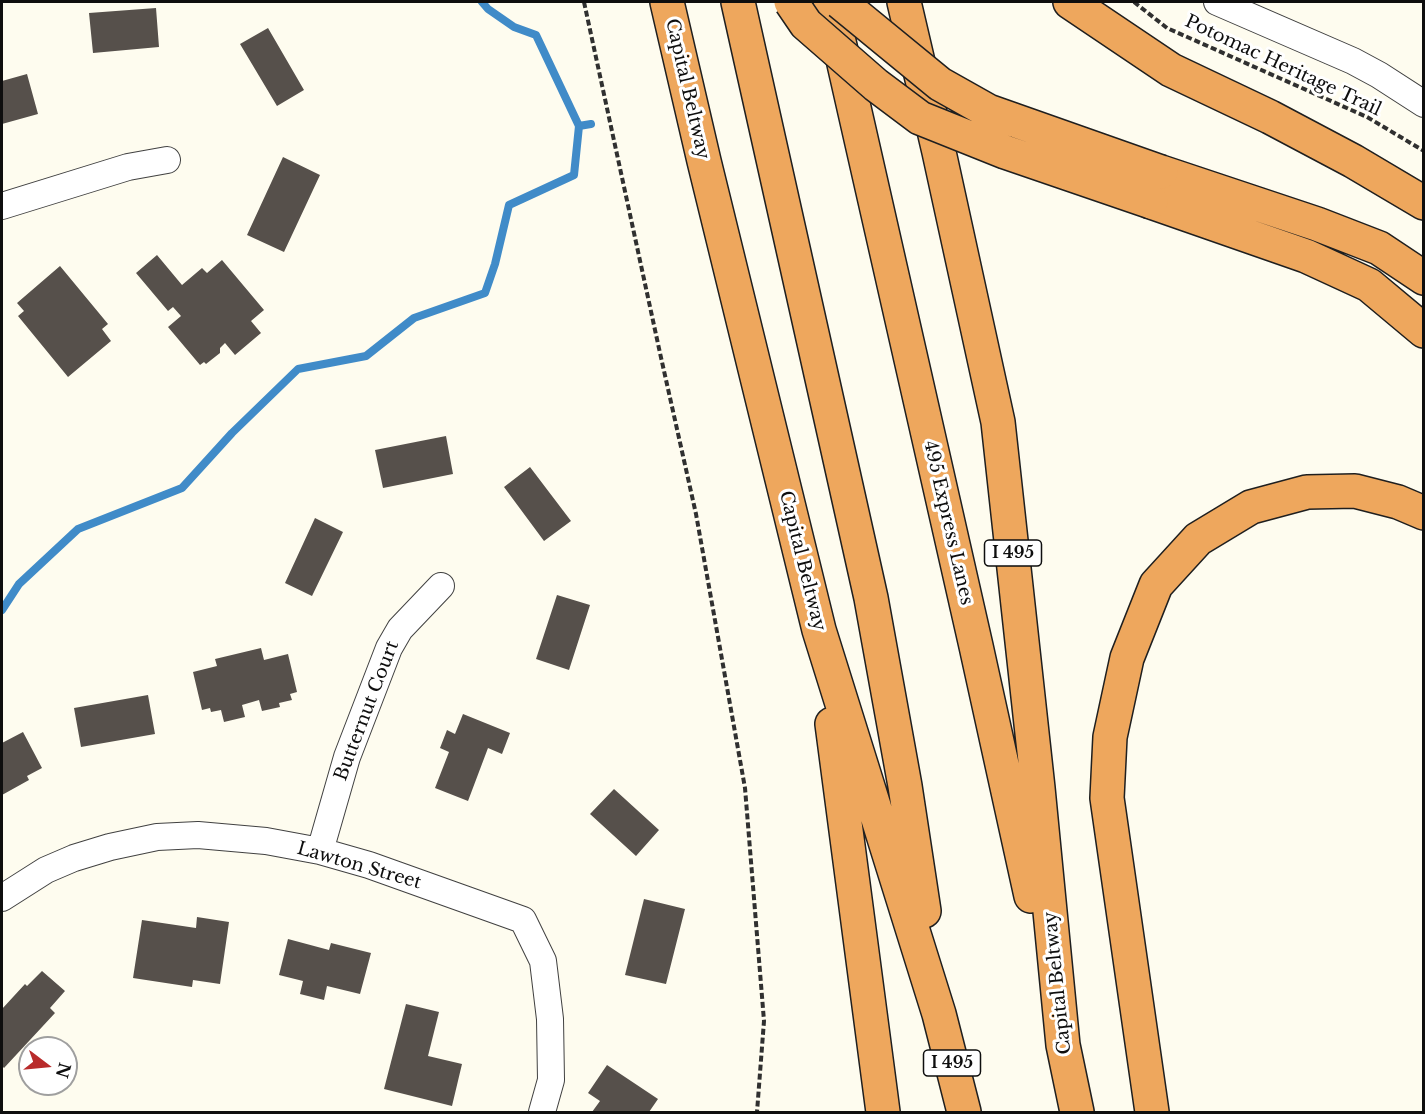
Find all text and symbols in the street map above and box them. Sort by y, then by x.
street label: Potomac Heritage Trail [1181,11,1385,121]
street label: Capital Beltway [660,17,714,161]
street label: 495 Express Lanes [919,439,977,607]
street label: Capital Beltway [774,489,830,633]
road number: I 495 [984,540,1042,566]
street label: Butternut Court [330,638,404,784]
street label: Lawton Street [294,838,424,894]
street label: Capital Beltway [1040,910,1076,1056]
north arrow [18,1036,78,1096]
road number: I 495 [924,1050,980,1076]
text: N [52,1060,75,1080]

